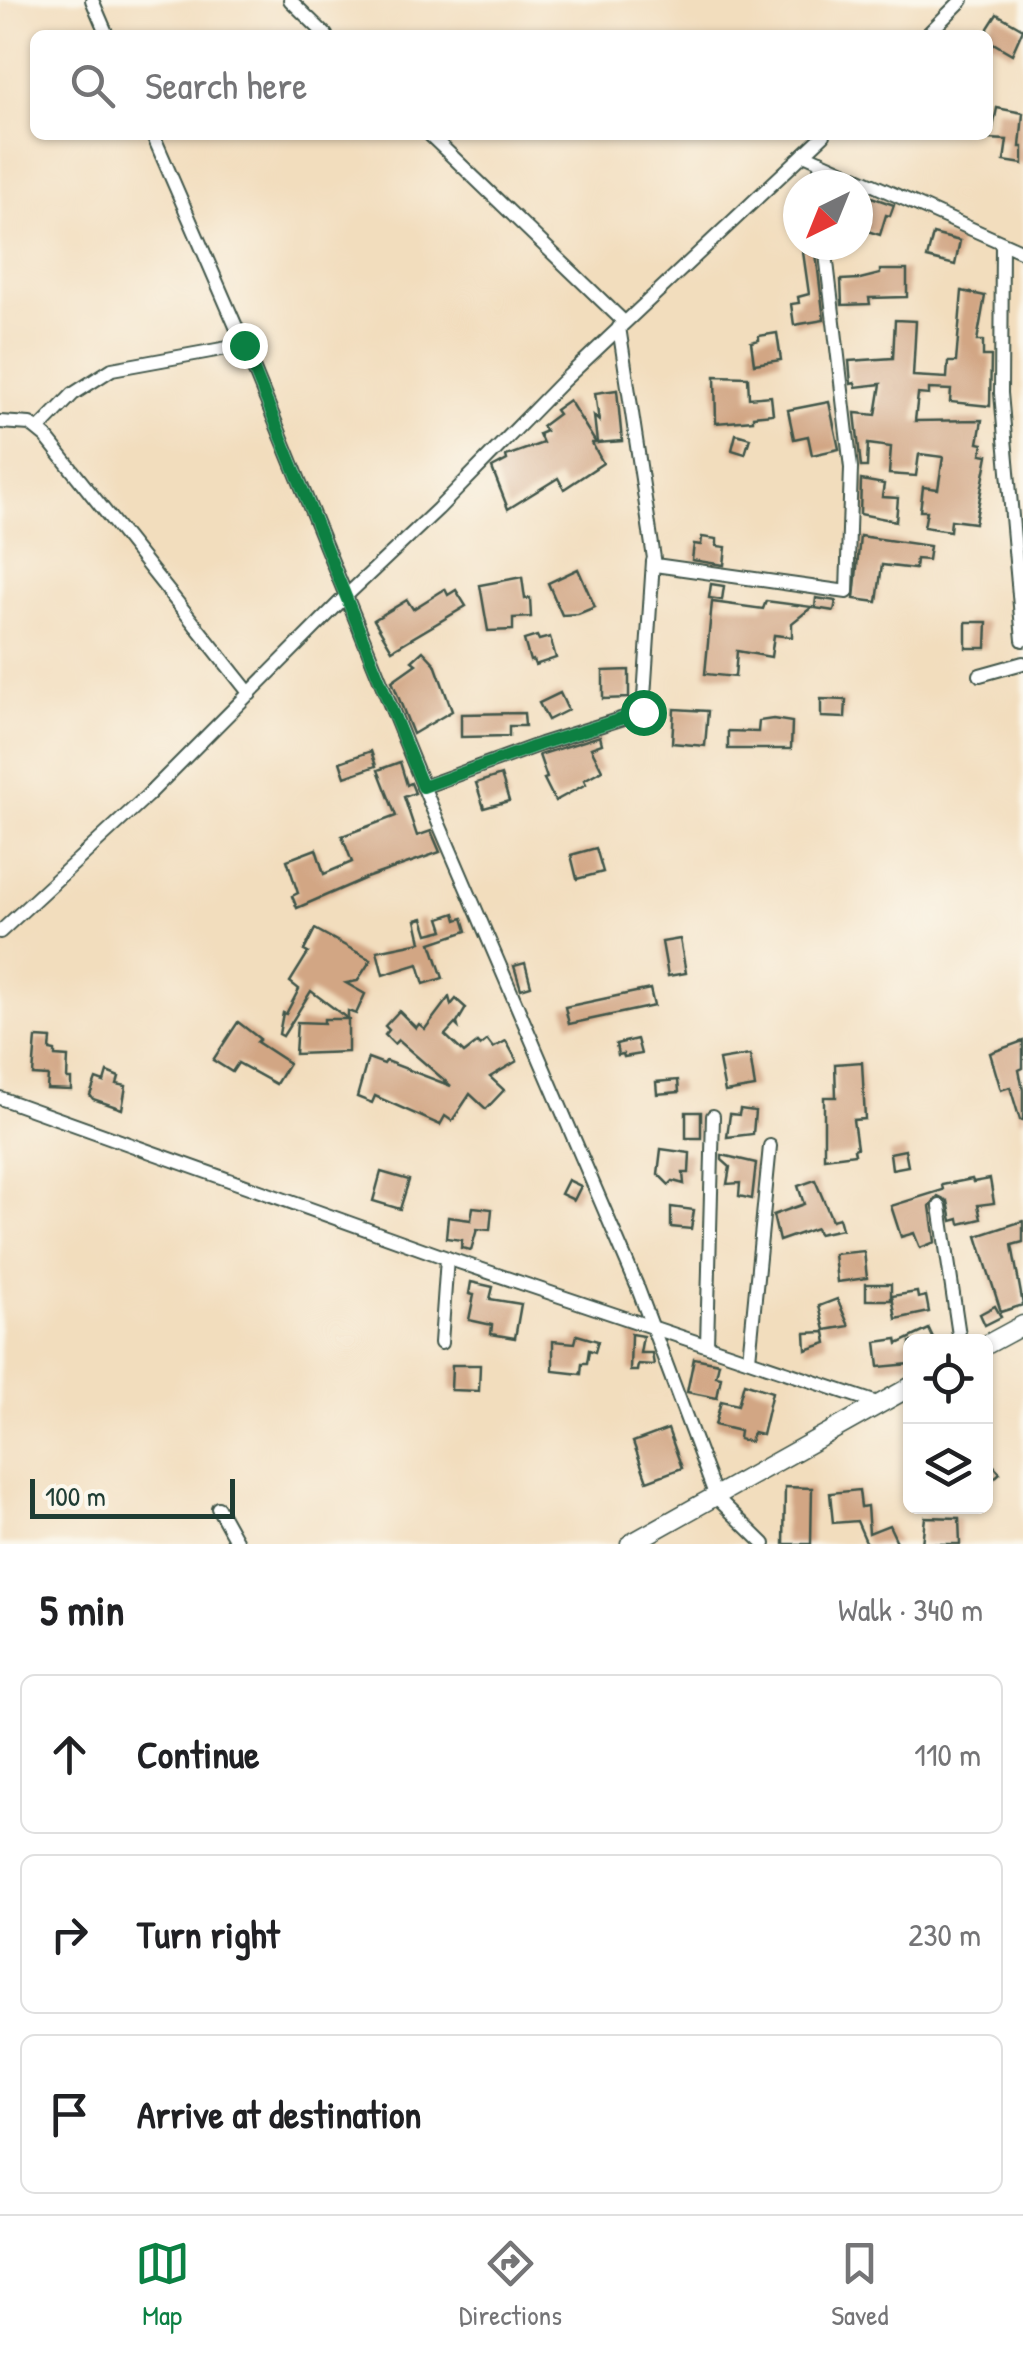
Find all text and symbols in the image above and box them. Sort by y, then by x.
search box [30,30,993,140]
icon: search [65,58,120,113]
text: Search here [145,59,307,111]
north arrow [783,170,873,260]
route end [222,323,268,369]
route start [621,690,667,736]
map controls [903,1334,993,1514]
button: locate [903,1334,993,1424]
button: layers [903,1424,993,1514]
scale bar [30,1474,235,1518]
text: 100 m [45,1477,106,1515]
text: 5 min [40,1581,124,1638]
text: Walk · 340 m [838,1588,983,1631]
icon: ahead [42,1727,97,1782]
text: Continue [137,1728,259,1780]
text: 110 m [914,1733,981,1776]
icon: right [42,1907,97,1962]
text: Turn right [137,1908,280,1960]
text: 230 m [908,1913,981,1956]
icon: arrive [42,2087,97,2142]
text: Arrive at destination [137,2088,421,2140]
tab: Map [135,2236,190,2334]
tab: Directions [459,2236,562,2334]
tab: Saved [831,2236,888,2334]

